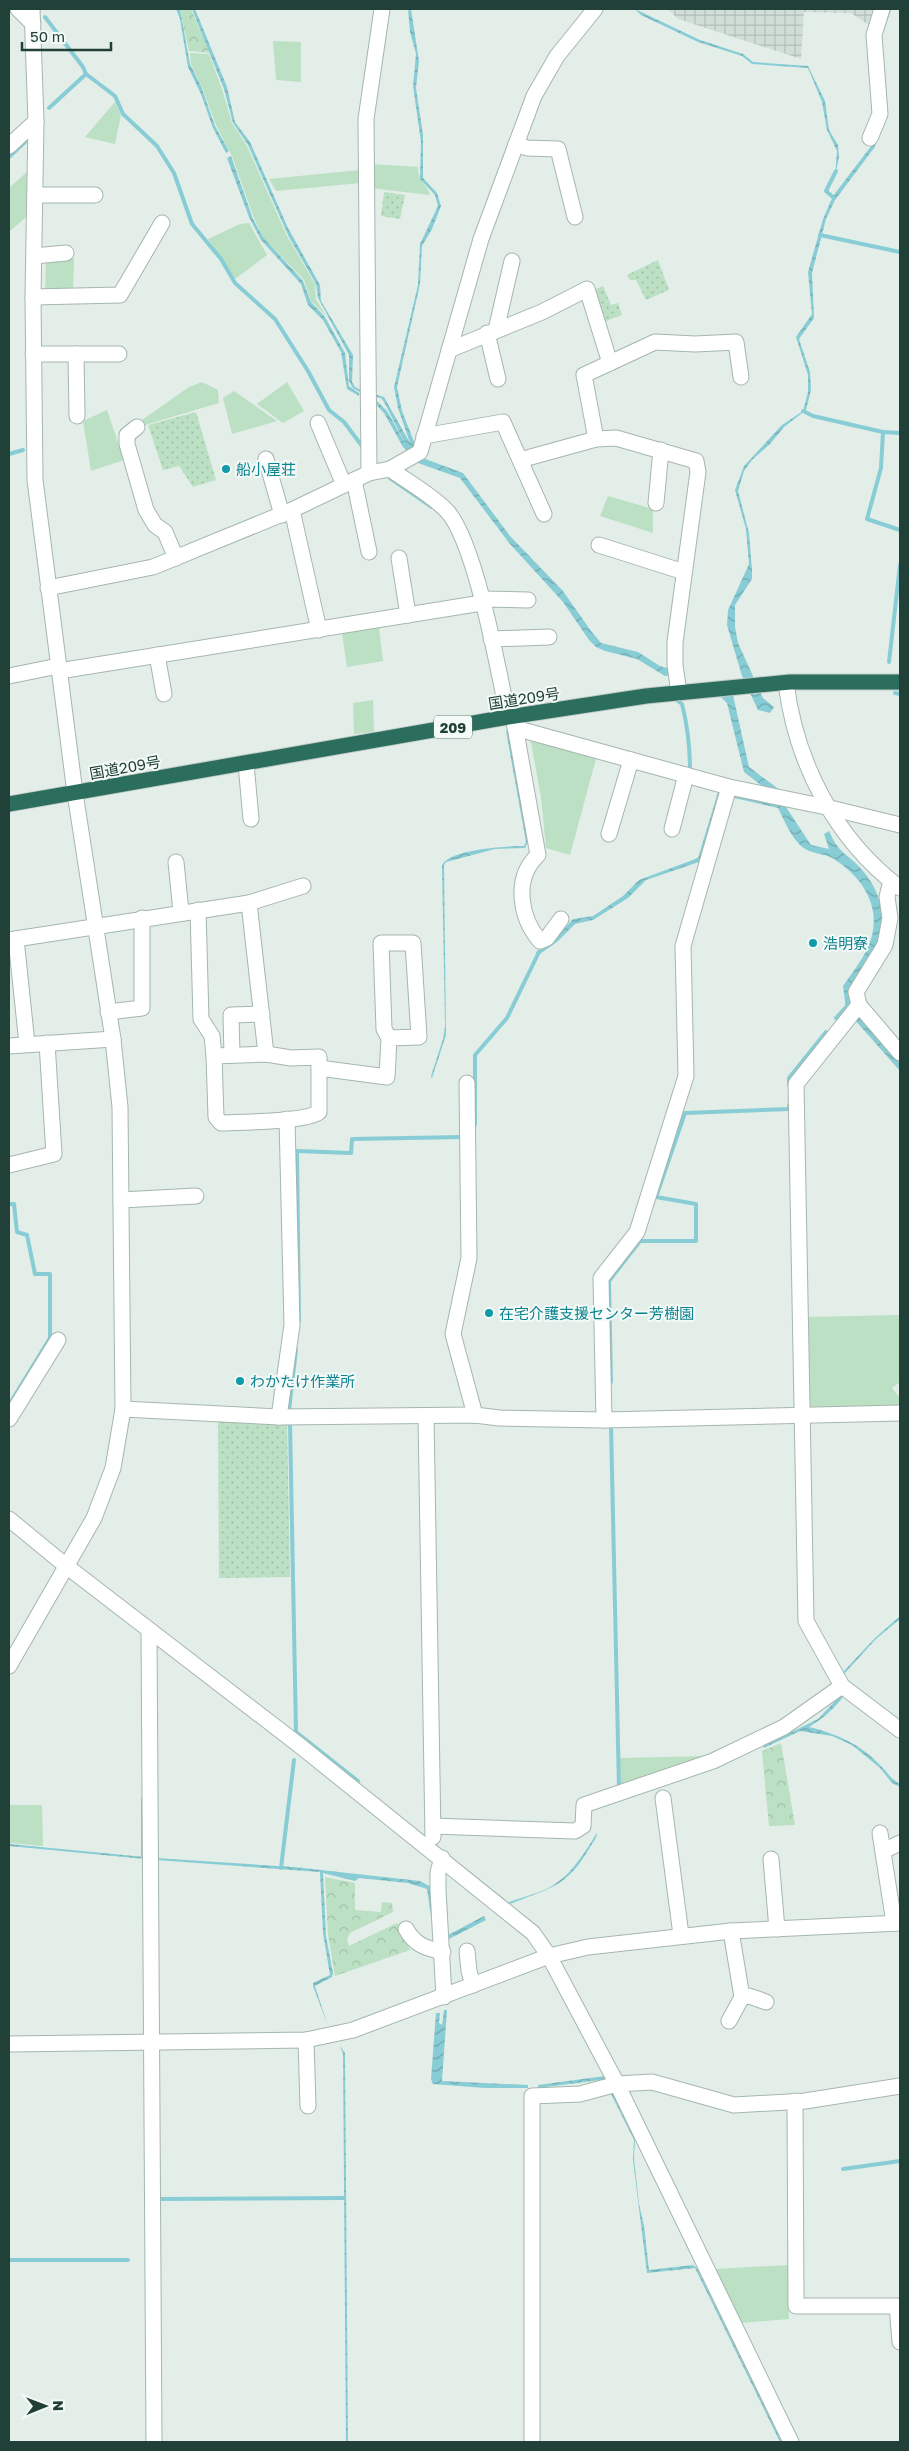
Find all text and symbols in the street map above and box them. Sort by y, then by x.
scale bar [22,20,111,52]
text: 50 m [30,27,65,45]
place label: 船小屋荘 [236,460,296,478]
marker: 船小屋荘 [220,463,232,475]
street label: 国道209号 [487,683,561,713]
road number: 209 [434,716,472,739]
street label: 国道209号 [88,752,162,782]
place label: 浩明寮 [823,934,868,952]
marker: 浩明寮 [807,937,819,949]
place label: 在宅介護支援センター芳樹園 [499,1304,694,1322]
marker: 在宅介護支援センター芳樹園 [483,1307,495,1319]
place label: わかたけ作業所 [250,1372,355,1390]
marker: わかたけ作業所 [234,1375,246,1387]
north arrow [20,2381,70,2431]
text: N [50,2400,67,2411]

